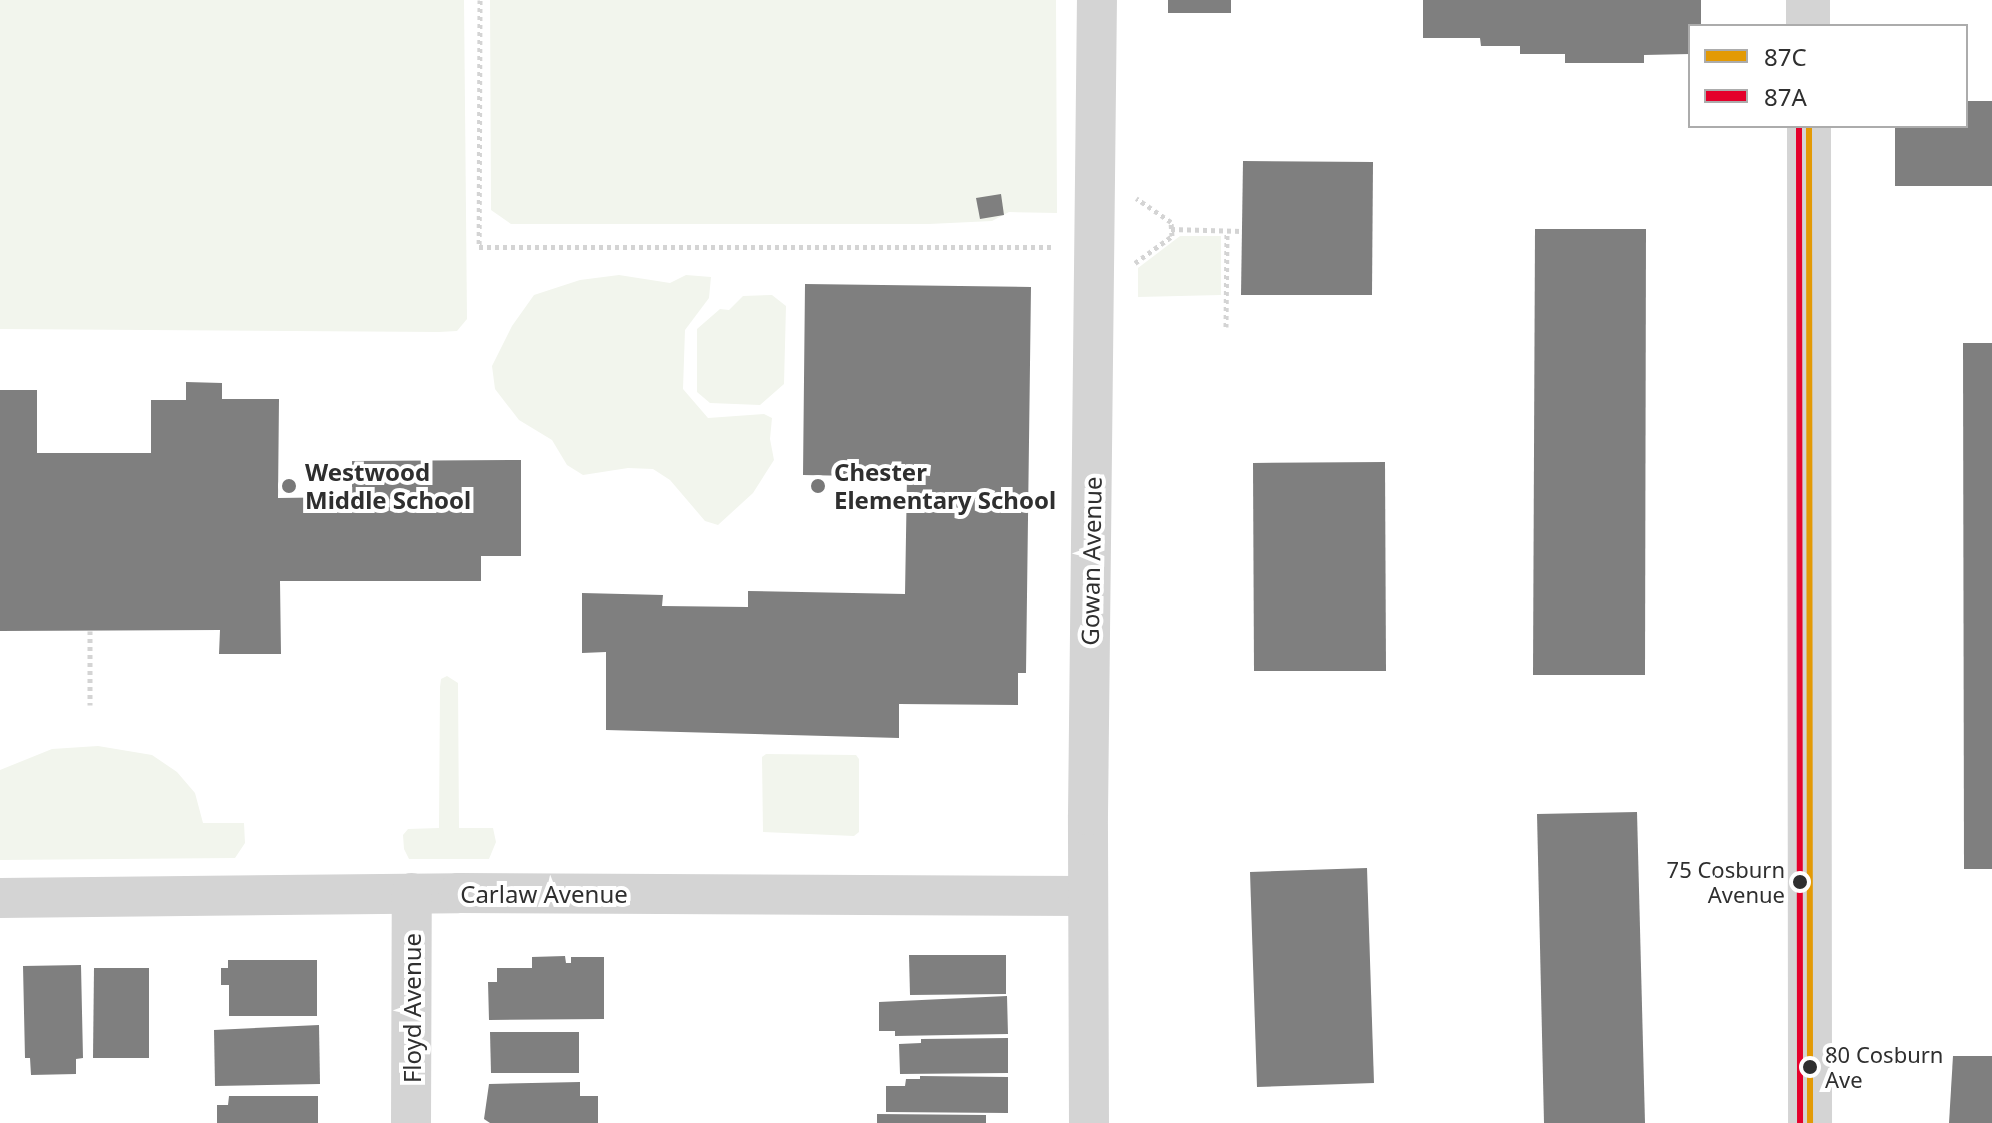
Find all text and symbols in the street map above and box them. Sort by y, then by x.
legend [1688,24,1968,128]
text: 87C [1764,40,1807,73]
text: 87A [1764,80,1807,113]
place label: Westwood Middle School [305,458,471,514]
place label: Chester Elementary School [834,458,1056,514]
street label: Gowan Avenue [1075,476,1107,646]
marker: Westwood Middle School [280,477,298,495]
marker: Chester Elementary School [809,477,827,495]
place label: 75 Cosburn Avenue [1667,856,1785,908]
marker: 75 Cosburn Avenue [1792,874,1808,890]
street label: Carlaw Avenue [460,880,628,908]
street label: Floyd Avenue [398,933,426,1083]
place label: 80 Cosburn Ave [1825,1041,1943,1092]
marker: 80 Cosburn Ave [1802,1059,1818,1075]

